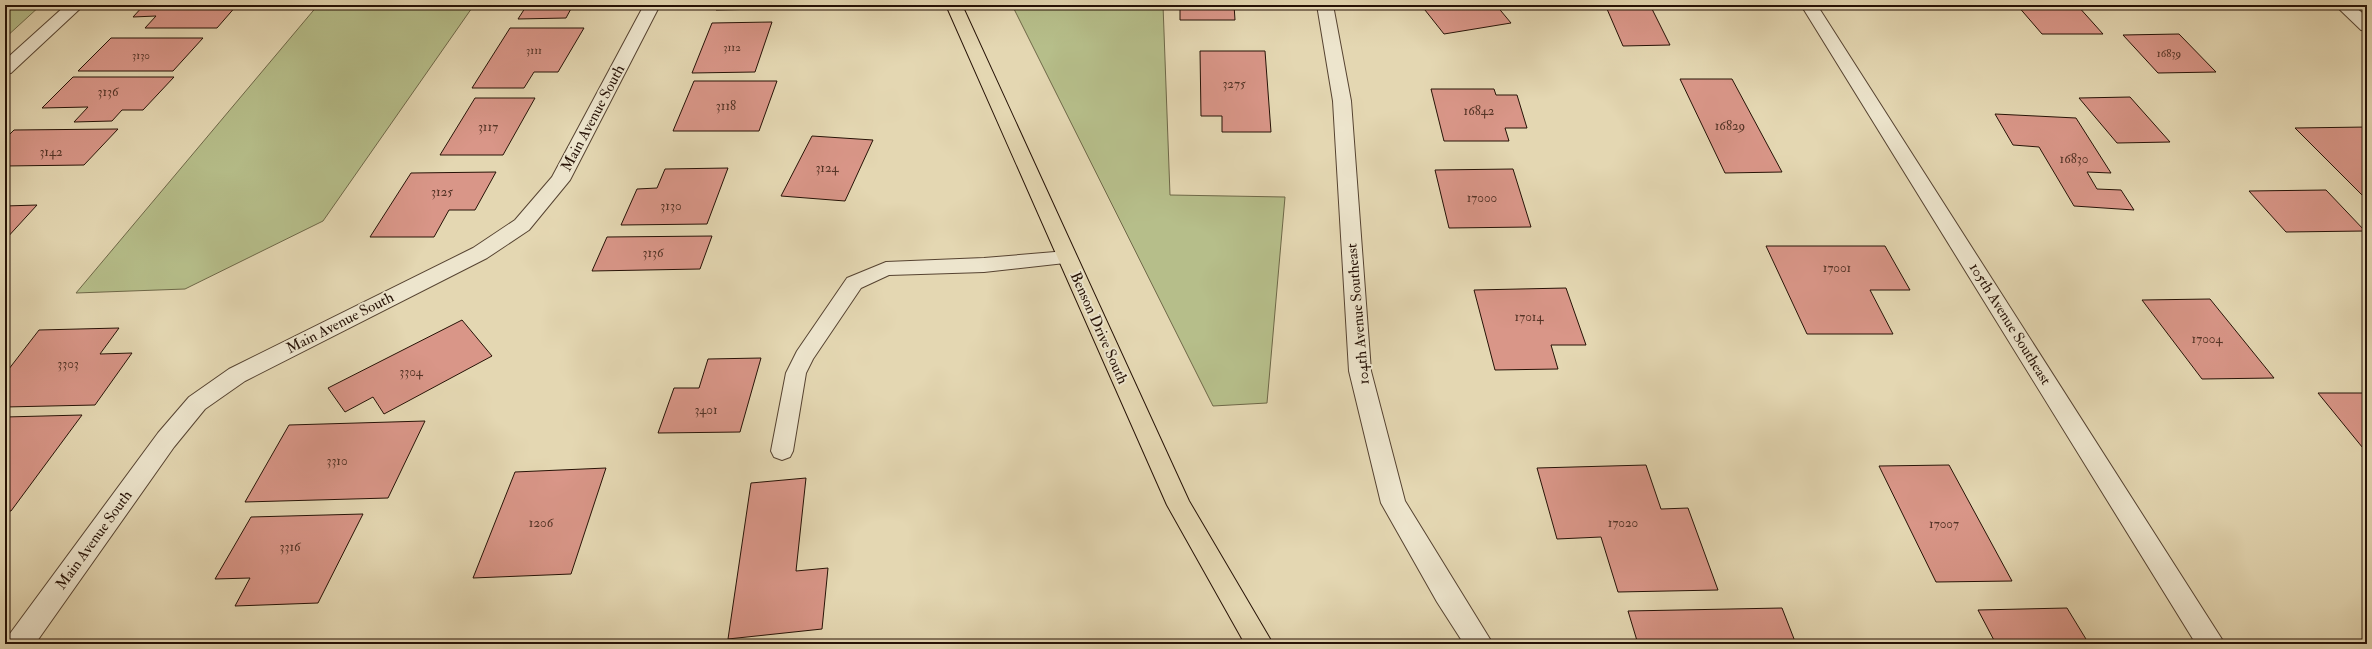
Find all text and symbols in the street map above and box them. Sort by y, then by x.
house number: 3112 [723,41,741,54]
house number: 3111 [526,44,542,57]
house number: 16839 [2157,47,2181,60]
house number: 3130 [132,49,150,62]
street label: Main Avenue South [557,61,629,175]
house number: 3275 [1222,76,1246,92]
house number: 3136 [97,84,120,100]
house number: 3118 [716,98,736,114]
house number: 16842 [1464,103,1495,119]
house number: 16829 [1715,118,1745,134]
house number: 3117 [478,119,498,135]
house number: 3142 [39,144,63,160]
house number: 16830 [2060,151,2088,167]
house number: 3124 [815,160,840,176]
house number: 3125 [431,184,453,200]
house number: 17000 [1467,190,1497,206]
house number: 3130 [660,198,682,214]
street label: 104th Avenue Southeast [1342,242,1374,386]
house number: 3136 [642,245,665,261]
street label: 105th Avenue Southeast [1965,259,2055,389]
house number: 17001 [1823,260,1852,276]
street label: Benson Drive South [1066,269,1132,387]
street label: Main Avenue South [283,288,397,358]
house number: 17014 [1515,309,1544,325]
house number: 17004 [2192,331,2223,347]
house number: 3303 [57,356,79,372]
house number: 3304 [399,364,424,380]
house number: 3401 [694,402,718,418]
house number: 3310 [326,453,348,469]
street label: Main Avenue South [52,487,136,593]
house number: 1206 [529,515,555,531]
house number: 17020 [1608,515,1638,531]
house number: 17007 [1929,516,1959,532]
house number: 3316 [279,539,302,555]

